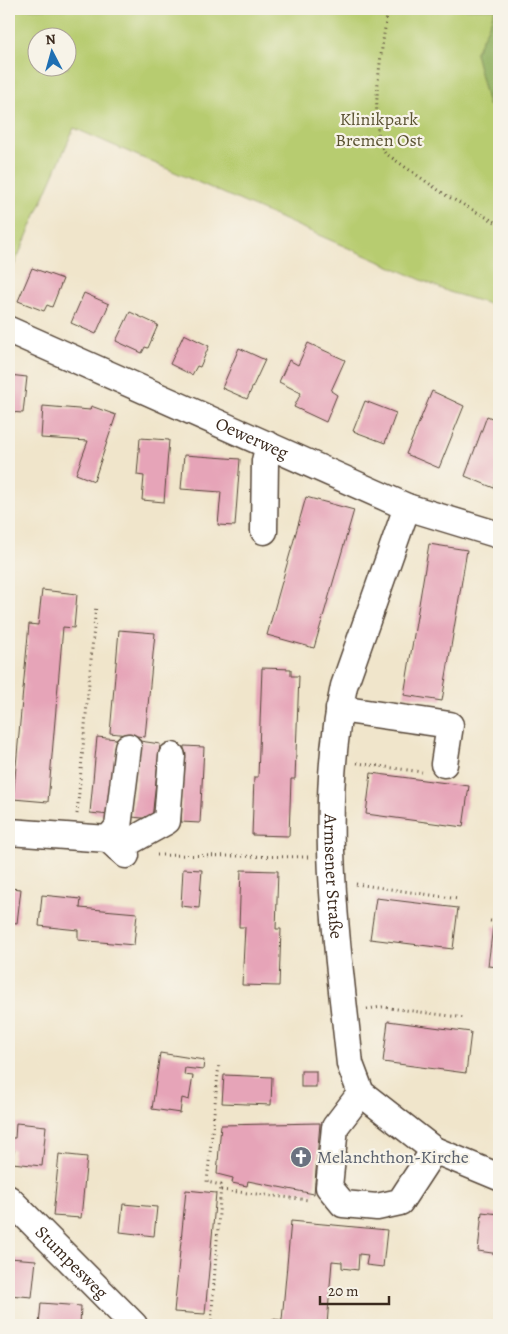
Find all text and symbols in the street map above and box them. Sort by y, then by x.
north arrow [28,28,78,78]
text: N [45,30,57,50]
park label: Klinikpark Bremen Ost [335,107,423,152]
street label: Oewerweg [212,411,292,465]
street label: Armsener Straße [319,813,349,940]
church icon: Melanchthon-Kirche [289,1145,313,1169]
place label: Melanchthon-Kirche [317,1145,469,1169]
street label: Stumpesweg [30,1220,113,1304]
scale bar [320,1274,389,1306]
text: 20 m [328,1281,359,1301]

